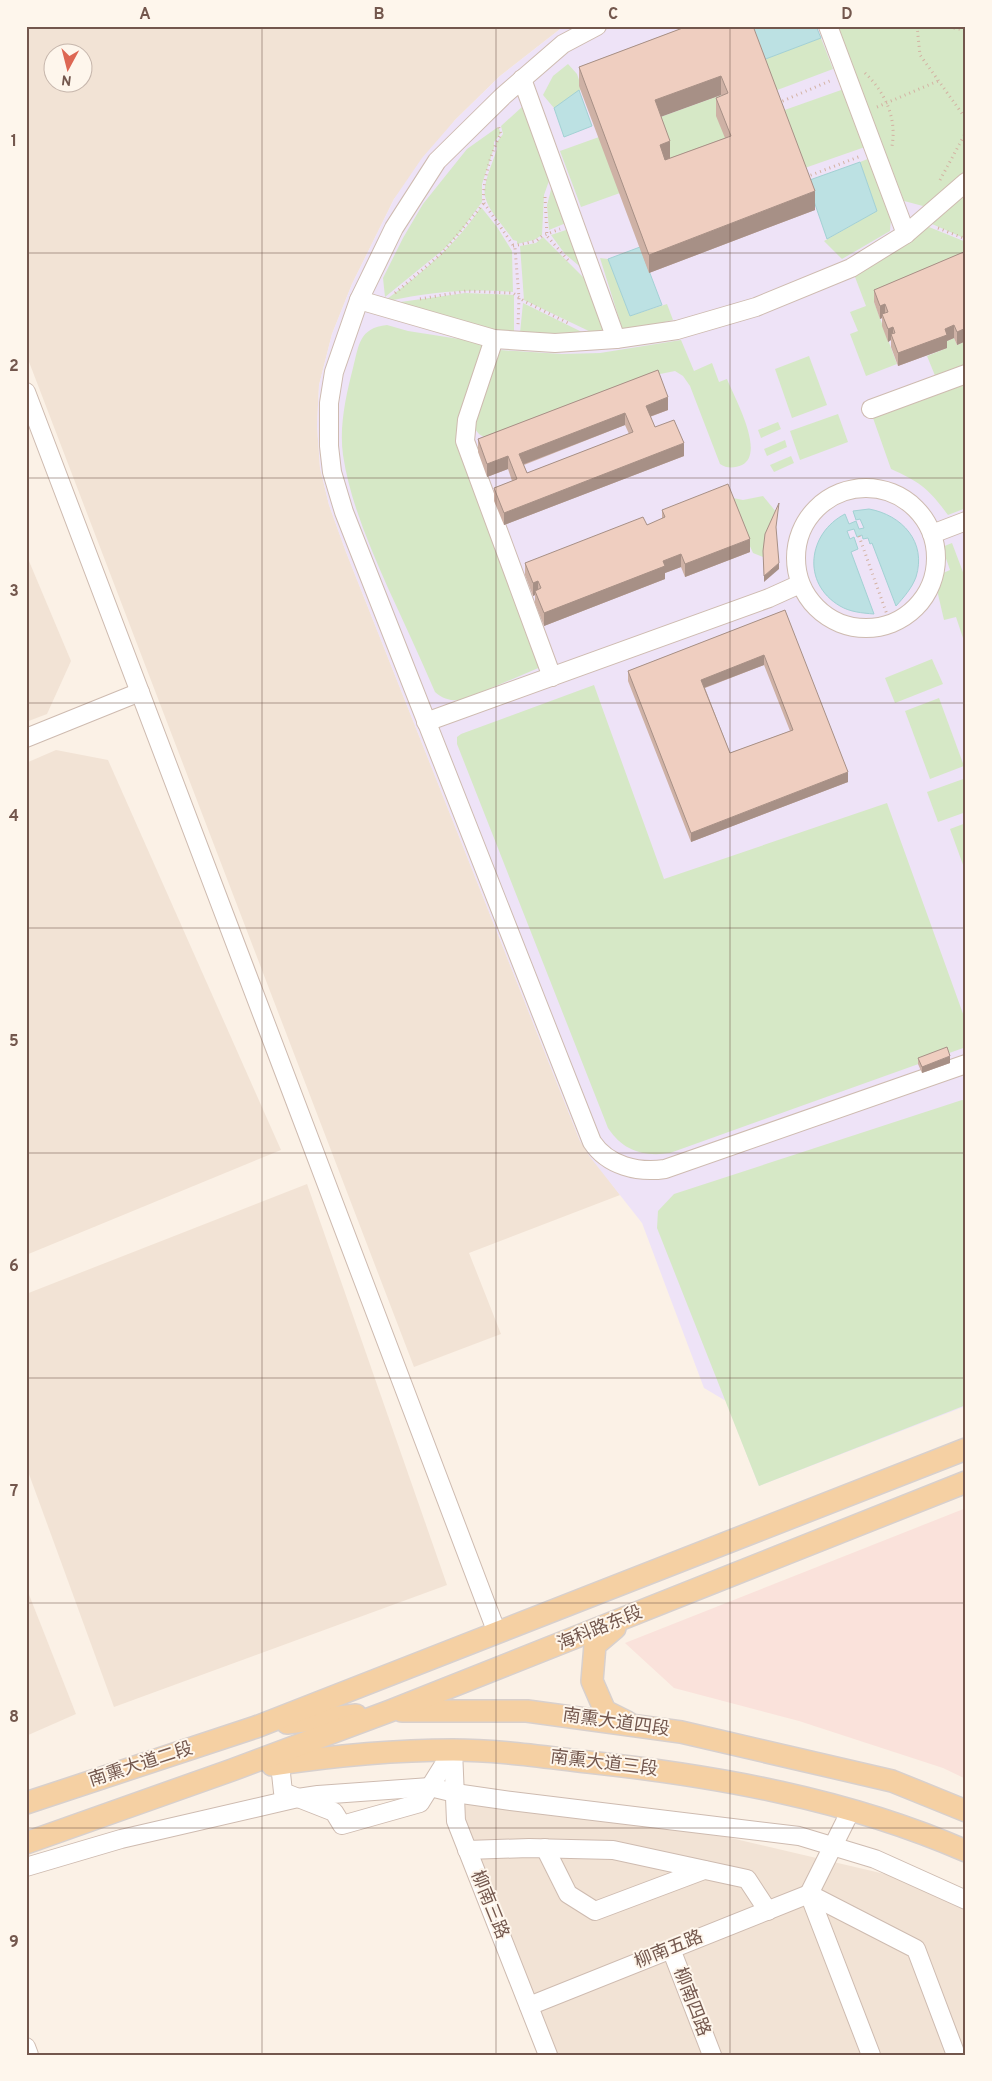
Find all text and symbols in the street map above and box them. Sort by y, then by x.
text: A [139,5,151,25]
text: B [373,5,385,25]
text: C [608,5,618,25]
text: D [841,5,853,25]
north arrow [42,42,92,92]
text: N [61,70,73,88]
text: 1 [11,132,17,152]
text: 2 [9,357,19,377]
text: 3 [9,582,19,602]
text: 4 [9,807,19,827]
text: 5 [9,1032,19,1052]
text: 6 [9,1257,19,1277]
text: 7 [10,1482,18,1502]
street label: 海科路东段 [554,1601,646,1657]
street label: 南熏大道四段 [561,1704,671,1742]
text: 8 [9,1708,19,1728]
street label: 南熏大道二段 [86,1737,196,1793]
street label: 南熏大道三段 [549,1746,659,1782]
street label: 柳南三路 [465,1867,513,1943]
street label: 柳南五路 [631,1926,707,1974]
text: 9 [9,1933,19,1953]
street label: 柳南四路 [667,1964,715,2040]

